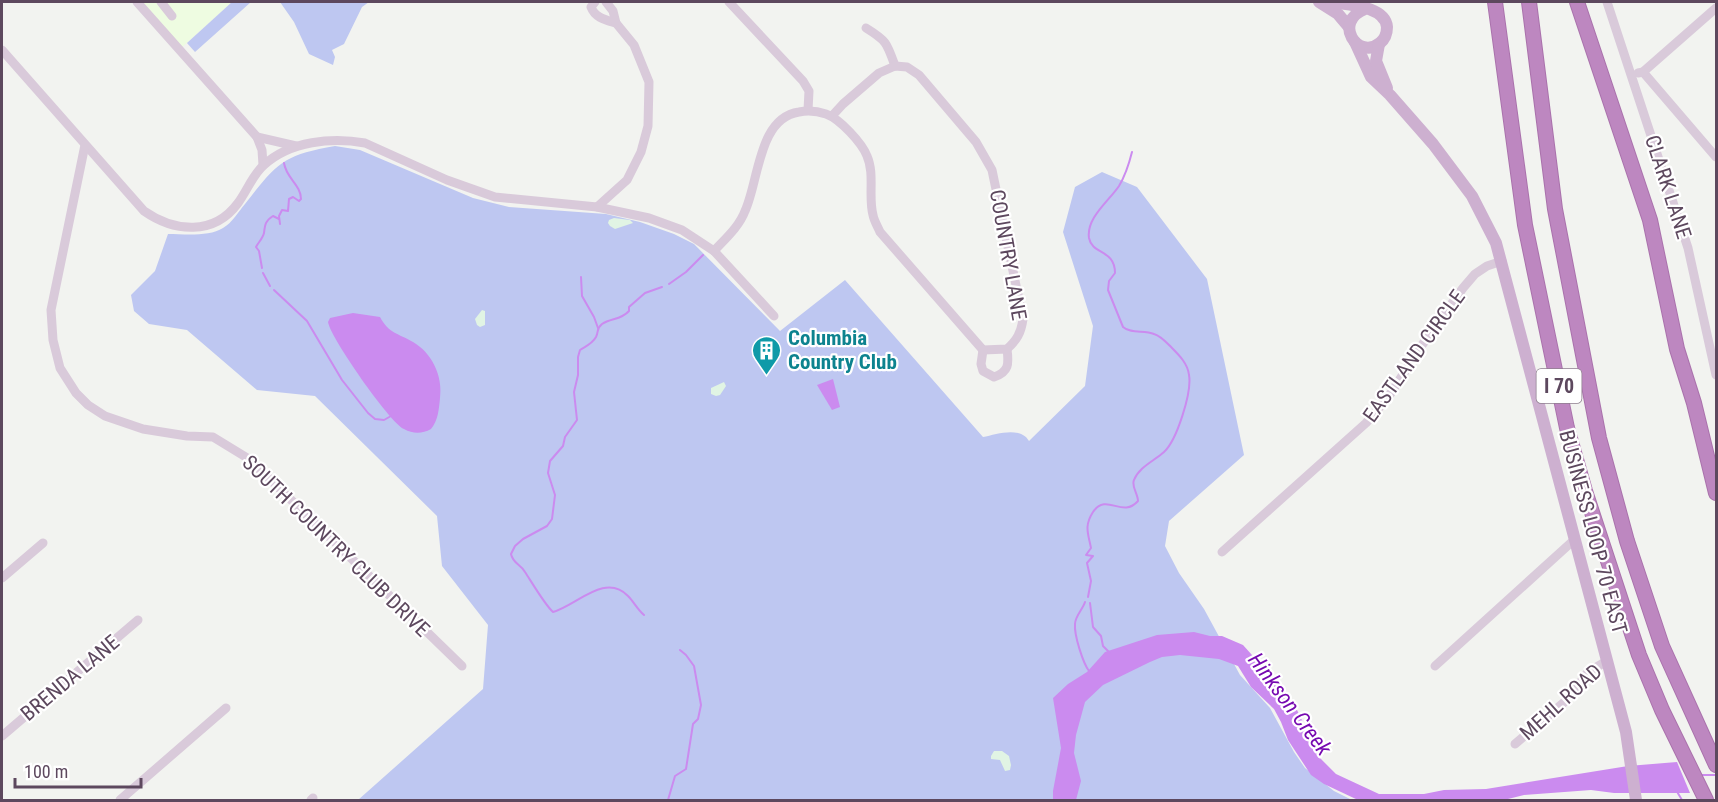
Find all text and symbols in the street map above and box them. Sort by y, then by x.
street label: CLARK LANE [1640,132,1696,242]
street label: COUNTRY LANE [985,188,1031,322]
street label: EASTLAND CIRCLE [1358,285,1470,427]
place label: Columbia Country Club [788,326,897,374]
building icon: Columbia Country Club [751,334,783,376]
road number: I 70 [1536,369,1582,403]
street label: BUSINESS LOOP 70 EAST [1554,427,1632,637]
street label: SOUTH COUNTRY CLUB DRIVE [238,450,434,642]
street label: BRENDA LANE [16,630,124,726]
water label: Hinkson Creek [1243,648,1337,760]
street label: MEHL ROAD [1515,659,1607,745]
scale bar [15,751,141,789]
text: 100 m [24,761,68,782]

